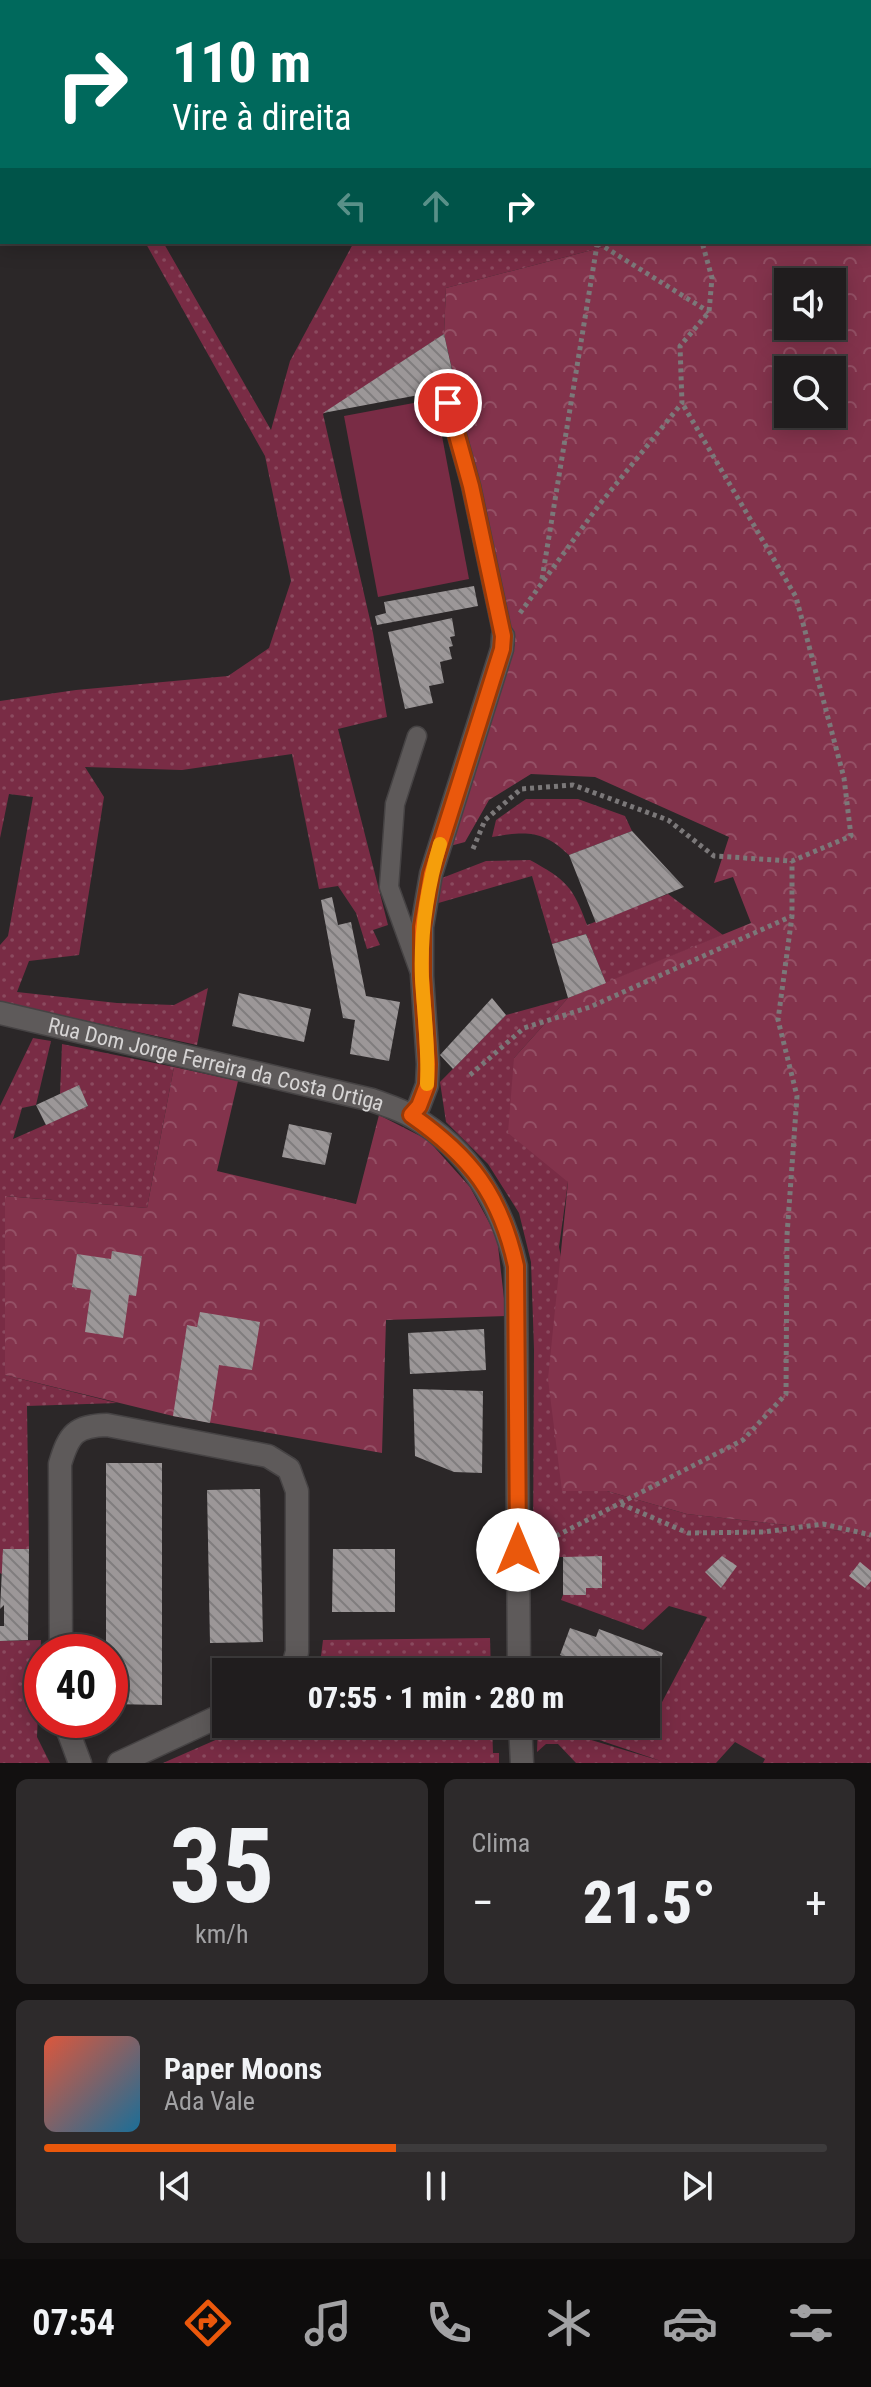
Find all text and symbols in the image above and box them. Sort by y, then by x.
text: 110 m [172,30,311,96]
icon: right [40,32,144,136]
text: Vire à direita [172,97,352,139]
icon: left [330,184,374,228]
icon: ahead [414,184,458,228]
icon: right [498,184,542,228]
map controls [774,268,846,428]
button: sound [774,268,846,340]
button: search [774,356,846,428]
pin [414,369,482,437]
icon: arrive [426,381,470,425]
street label: Rua Dom Jorge Ferreira da Costa Ortiga [46,1013,387,1116]
position arrow [476,1508,560,1592]
speed limit sign: 40 [24,1634,128,1738]
text: 07:55 · 1 min · 280 m [308,1680,564,1715]
text: 35 [169,1806,274,1927]
text: Clima [472,1828,530,1858]
text: 21.5° [583,1867,716,1938]
text: − [472,1877,494,1929]
text: + [805,1877,827,1929]
text: km/h [195,1919,249,1949]
text: Paper Moons [164,2051,322,2086]
text: Ada Vale [164,2086,255,2116]
icon: previous [153,2164,197,2208]
icon: pause [414,2164,458,2208]
icon: next [675,2164,719,2208]
icon: directions [180,2295,236,2351]
icon: music [300,2295,356,2351]
icon: phone [421,2295,477,2351]
icon: climate [541,2295,597,2351]
icon: car [662,2295,718,2351]
icon: filters [783,2295,839,2351]
text: 07:54 [32,2302,115,2344]

